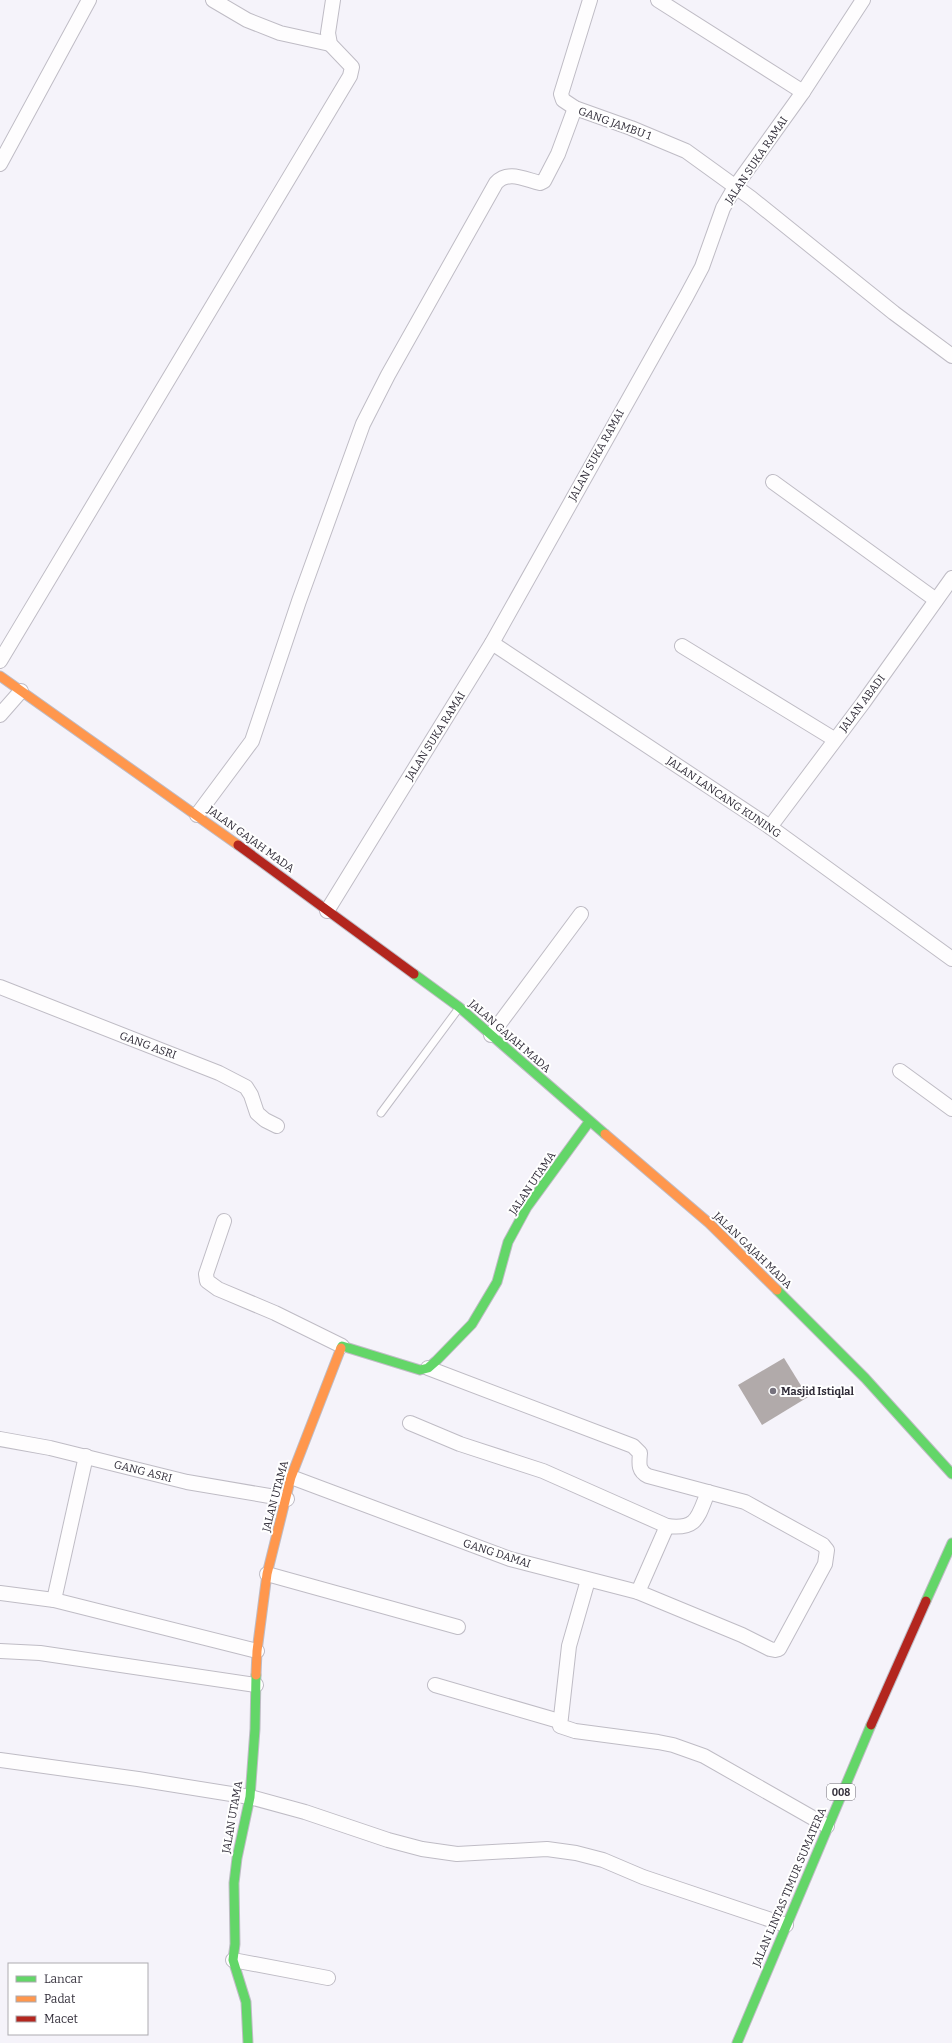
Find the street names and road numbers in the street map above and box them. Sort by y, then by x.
street label: GANG JAMBU 1 [577,104,654,143]
street label: JALAN SUKA RAMAI [722,114,791,207]
street label: JALAN SUKA RAMAI [565,407,627,504]
street label: JALAN ABADI [836,672,888,735]
street label: JALAN SUKA RAMAI [402,689,468,784]
street label: JALAN LANCANG KUNING [663,754,783,841]
street label: JALAN GAJAH MADA [204,803,297,875]
street label: JALAN GAJAH MADA [465,997,553,1076]
street label: GANG ASRI [118,1029,178,1062]
street label: JALAN UTAMA [506,1149,558,1218]
street label: JALAN GAJAH MADA [710,1209,795,1291]
street label: GANG ASRI [112,1458,173,1485]
street label: JALAN UTAMA [259,1459,291,1534]
street label: GANG DAMAI [461,1536,532,1571]
street label: JALAN UTAMA [220,1780,245,1855]
road number: 008 [827,1784,855,1800]
street label: JALAN LINTAS TIMUR SUMATERA [750,1806,829,1970]

